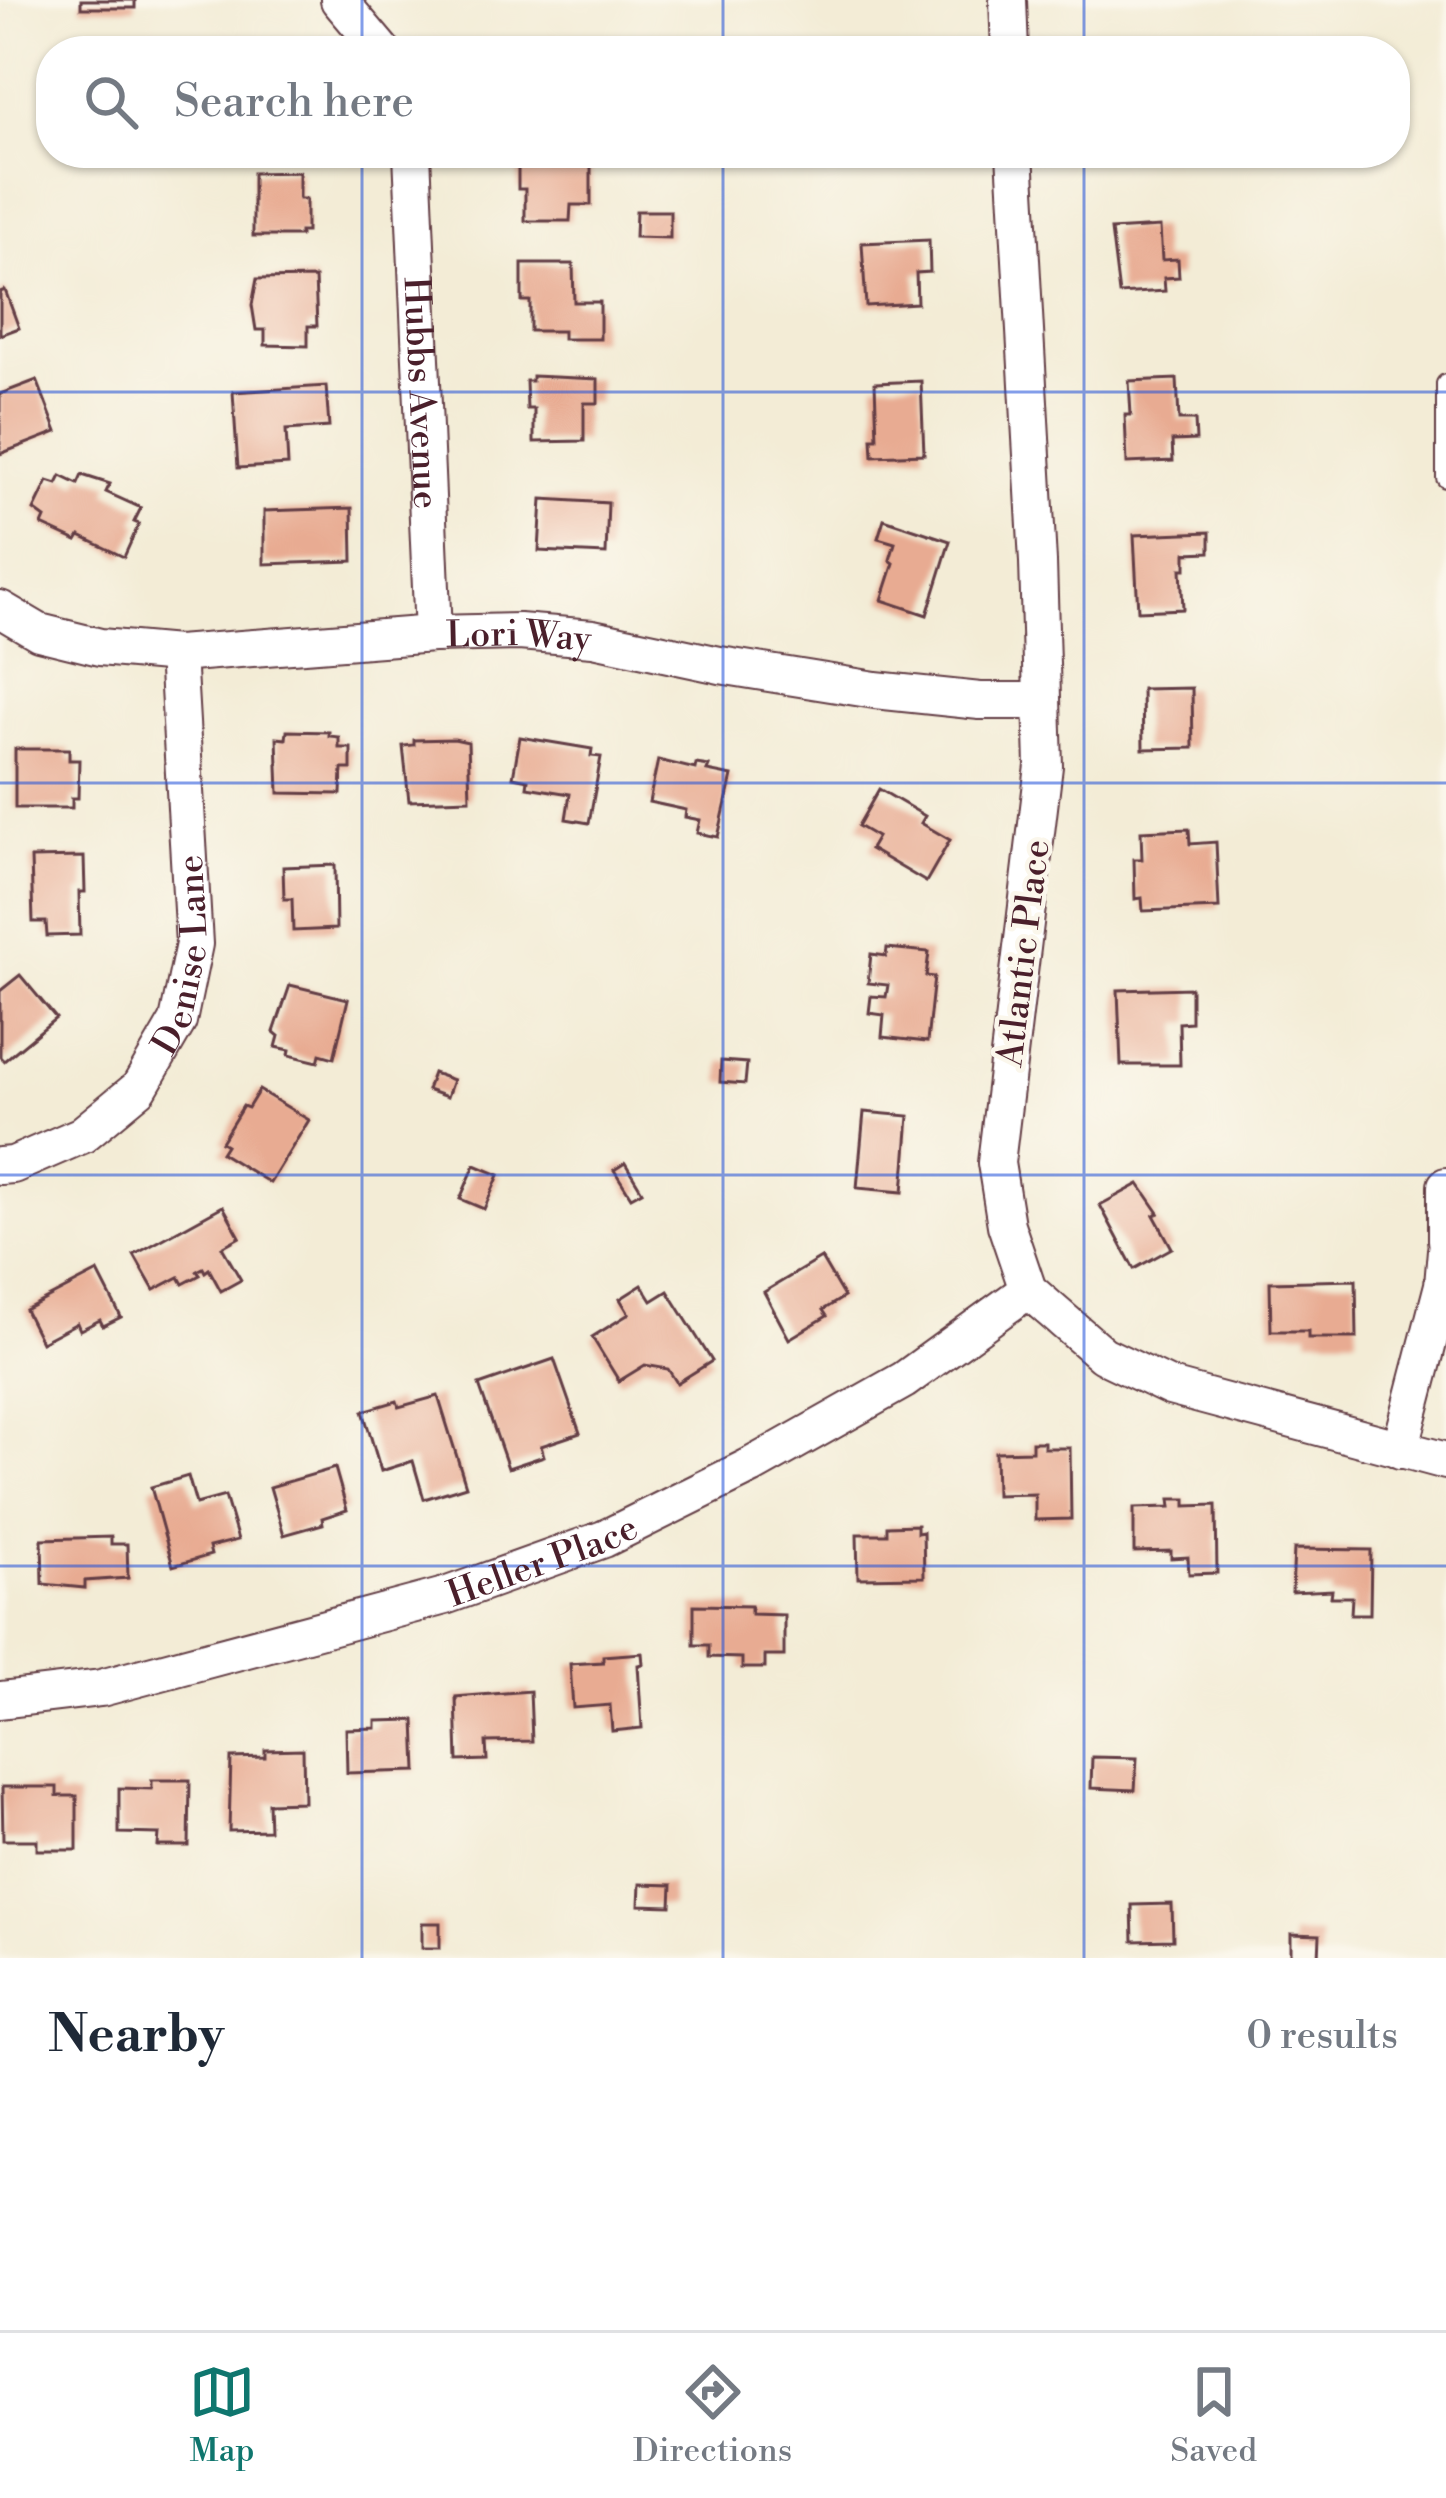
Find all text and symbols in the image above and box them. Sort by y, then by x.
search box [36,36,1410,168]
icon: search [78,69,144,135]
text: Search here [174,74,414,131]
street label: Hubbs Avenue [392,276,448,510]
street label: Lori Way [446,612,593,663]
street label: Atlantic Place [988,837,1061,1070]
street label: Denise Lane [143,854,219,1064]
street label: Heller Place [442,1506,646,1618]
text: Nearby [48,2004,224,2068]
text: 0 results [1246,2012,1398,2061]
tab: Map [189,2359,255,2472]
tab: Directions [633,2359,792,2472]
tab: Saved [1170,2359,1257,2472]

